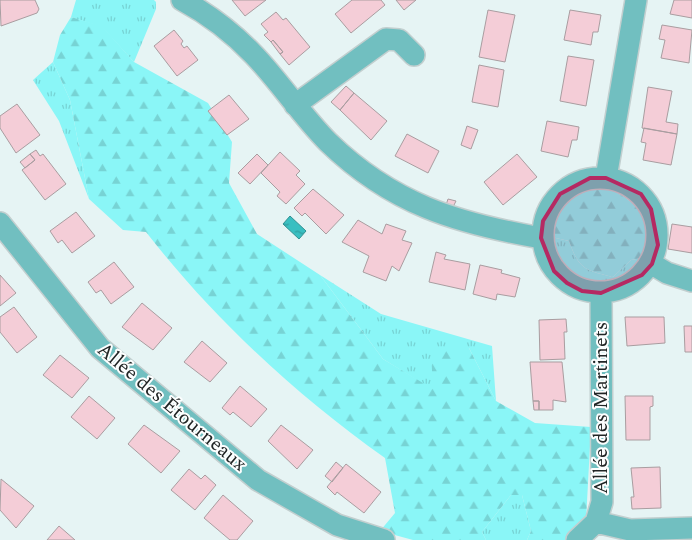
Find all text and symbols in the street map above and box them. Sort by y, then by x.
street label: Allée des Martinets [586,322,616,494]
street label: Allée des Étourneaux [90,335,254,479]

